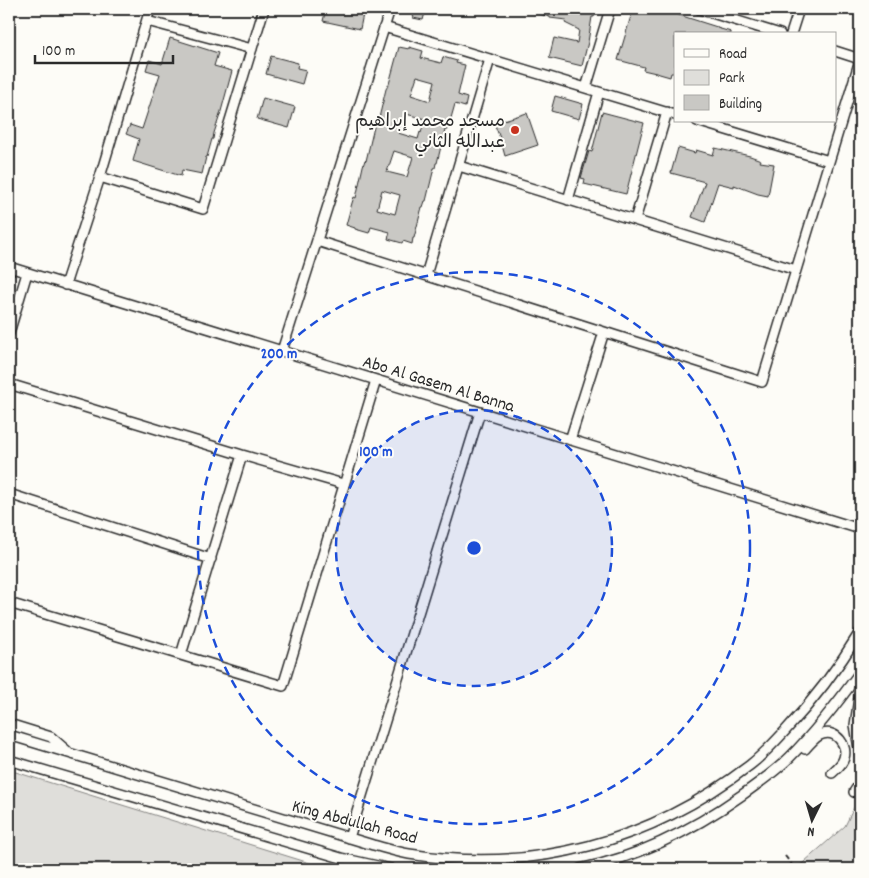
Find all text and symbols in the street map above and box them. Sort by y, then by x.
scale bar [35,32,172,64]
legend [674,32,836,122]
text: 100 m [42,41,75,63]
text: Road [719,44,747,66]
text: Park [719,68,745,90]
text: Building [719,94,762,116]
place label: مسجد محمد إبراهيم عبدالله الثاني [355,110,505,157]
marker: مسجد محمد إبراهيم عبدالله الثاني [509,124,521,136]
text: 200 m [261,344,297,366]
street label: Abo Al Gasem Al Banna [359,350,518,421]
text: 100 m [359,442,393,464]
centre of rings [465,539,483,557]
street label: King Abdullah Road [289,795,420,852]
north arrow [786,796,836,846]
text: N [807,821,815,841]

